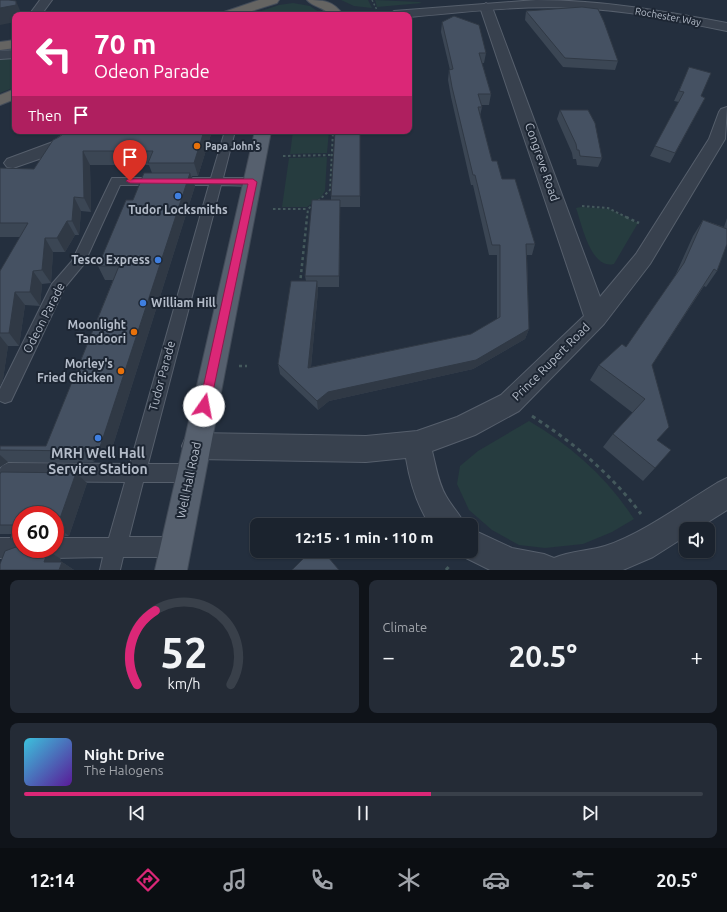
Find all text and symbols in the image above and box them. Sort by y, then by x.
street label: Rochester Way [634,5,702,28]
icon: left [28,28,80,80]
text: 70 m [94,28,156,59]
text: Odeon Parade [94,61,210,81]
icon: arrive [70,104,92,126]
text: Then [28,107,62,124]
street label: Congreve Road [523,121,562,203]
pin [113,140,147,181]
marker: Papa John's [192,141,202,151]
place label: Papa John's [205,141,261,152]
icon: arrive [119,146,141,168]
marker: Tudor Locksmiths [173,191,183,201]
place label: Tudor Locksmiths [128,203,228,216]
place label: Tesco Express [71,253,150,266]
marker: Tesco Express [153,255,163,265]
street label: Odeon Parade [20,280,67,355]
place label: William Hill [151,296,216,309]
marker: William Hill [138,298,148,308]
place label: Moonlight Tandoori [68,318,126,345]
street label: Prince Rupert Road [509,320,592,403]
marker: Moonlight Tandoori [129,327,139,337]
street label: Tudor Parade [146,339,177,412]
place label: Morley's Fried Chicken [37,357,113,384]
marker: Morley's Fried Chicken [116,366,126,376]
position arrow [183,385,225,427]
marker: MRH Well Hall Service Station [93,433,103,443]
street label: Well Hall Road [174,440,203,519]
place label: MRH Well Hall Service Station [48,445,148,477]
speed limit sign: 60 [12,506,64,558]
map controls [679,522,715,558]
button: sound [679,522,715,558]
text: 12:15 · 1 min · 110 m [295,529,433,546]
text: Climate [383,620,427,634]
text: 52 [161,628,208,675]
text: 20.5° [508,639,577,673]
text: − [383,644,395,669]
text: + [691,644,703,669]
text: km/h [168,675,201,691]
text: Night Drive [84,746,165,763]
text: The Halogens [84,763,163,777]
icon: previous [126,802,148,824]
icon: pause [352,802,374,824]
icon: next [579,802,601,824]
icon: directions [134,866,162,894]
icon: music [221,866,249,894]
icon: phone [308,866,336,894]
icon: climate [395,866,423,894]
icon: car [482,866,510,894]
icon: filters [569,866,597,894]
text: 12:14 [30,870,75,890]
text: 20.5° [656,870,697,890]

